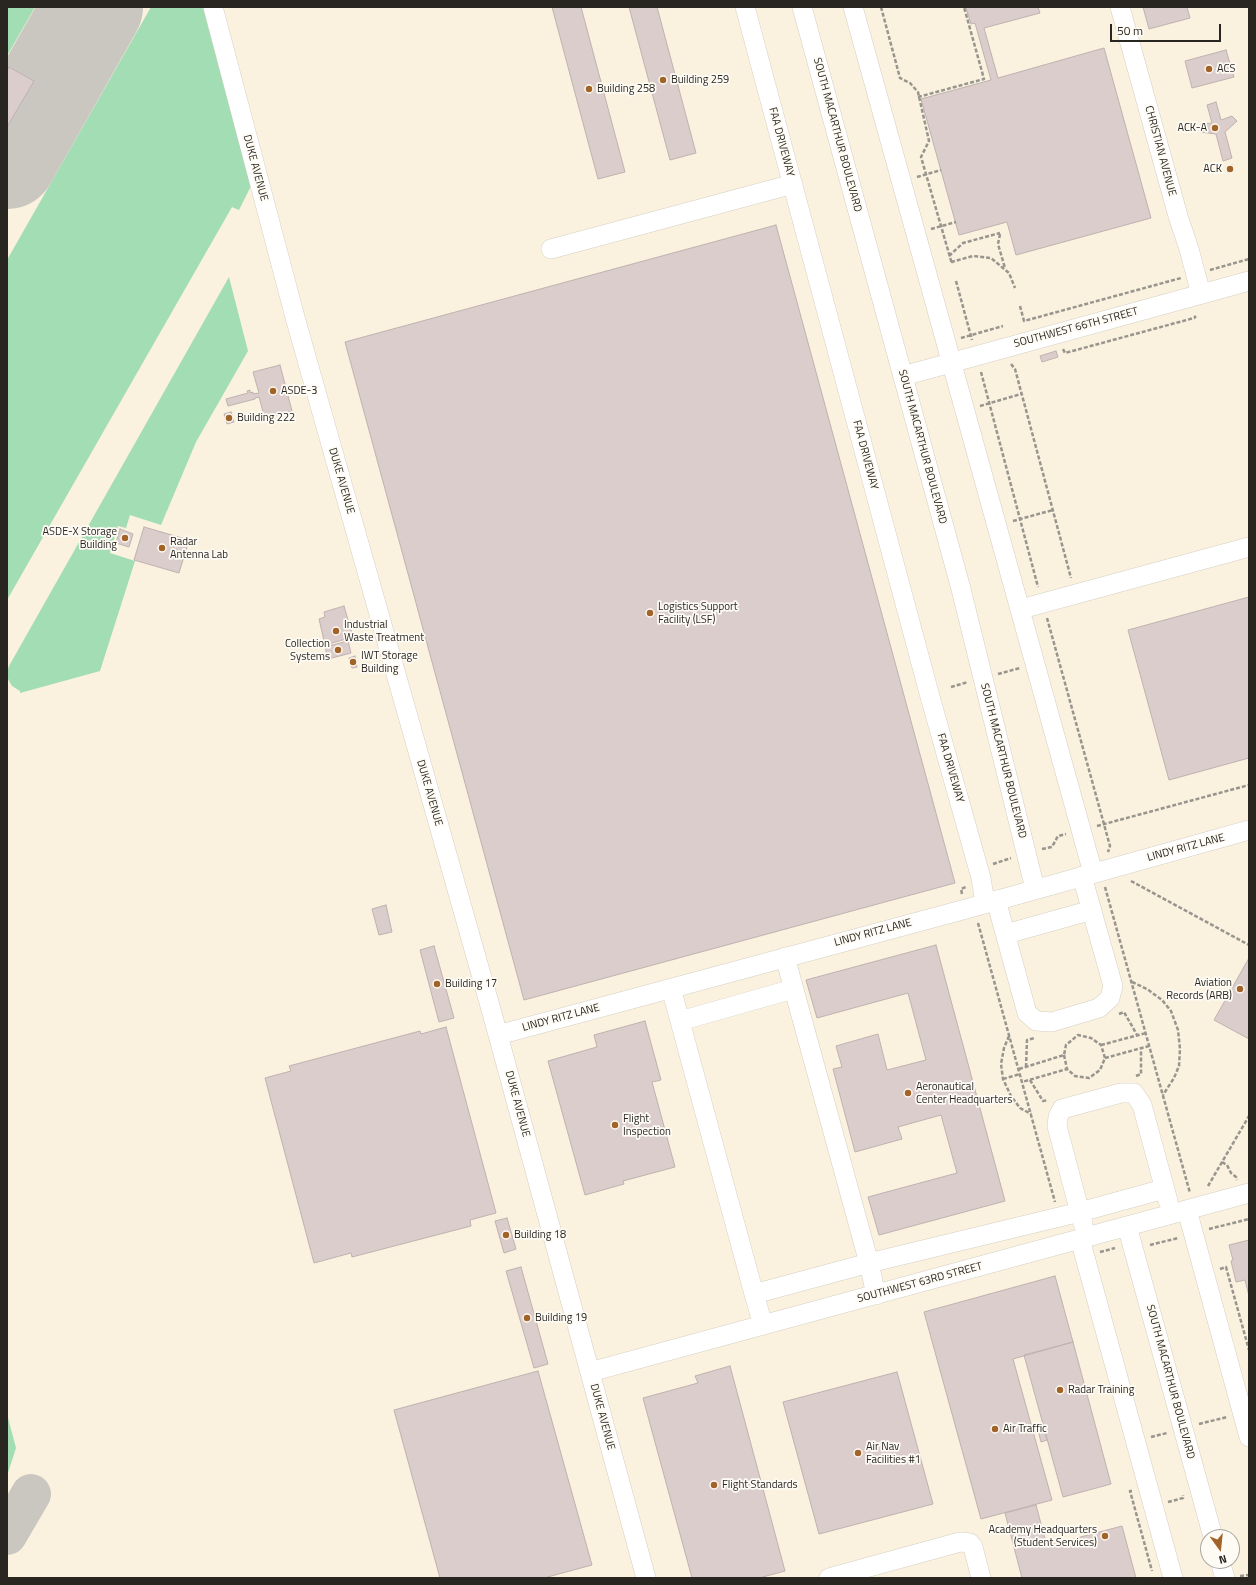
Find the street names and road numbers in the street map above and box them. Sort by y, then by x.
street label: SOUTH MACARTHUR BOULEVARD [810,56,864,214]
street label: CHRISTIAN AVENUE [1142,104,1178,198]
street label: FAA DRIVEWAY [765,106,797,178]
street label: DUKE AVENUE [240,133,270,203]
street label: SOUTHWEST 66TH STREET [1013,305,1139,351]
street label: SOUTH MACARTHUR BOULEVARD [895,368,949,526]
street label: FAA DRIVEWAY [849,419,881,491]
street label: DUKE AVENUE [325,446,357,516]
street label: SOUTH MACARTHUR BOULEVARD [977,682,1029,840]
street label: FAA DRIVEWAY [934,732,966,804]
street label: DUKE AVENUE [413,758,445,828]
street label: LINDY RITZ LANE [1146,831,1226,865]
street label: LINDY RITZ LANE [833,916,913,950]
street label: LINDY RITZ LANE [521,1001,601,1035]
street label: DUKE AVENUE [502,1069,532,1139]
street label: SOUTHWEST 63RD STREET [856,1260,984,1306]
street label: SOUTH MACARTHUR BOULEVARD [1143,1303,1197,1461]
street label: DUKE AVENUE [587,1382,617,1452]

